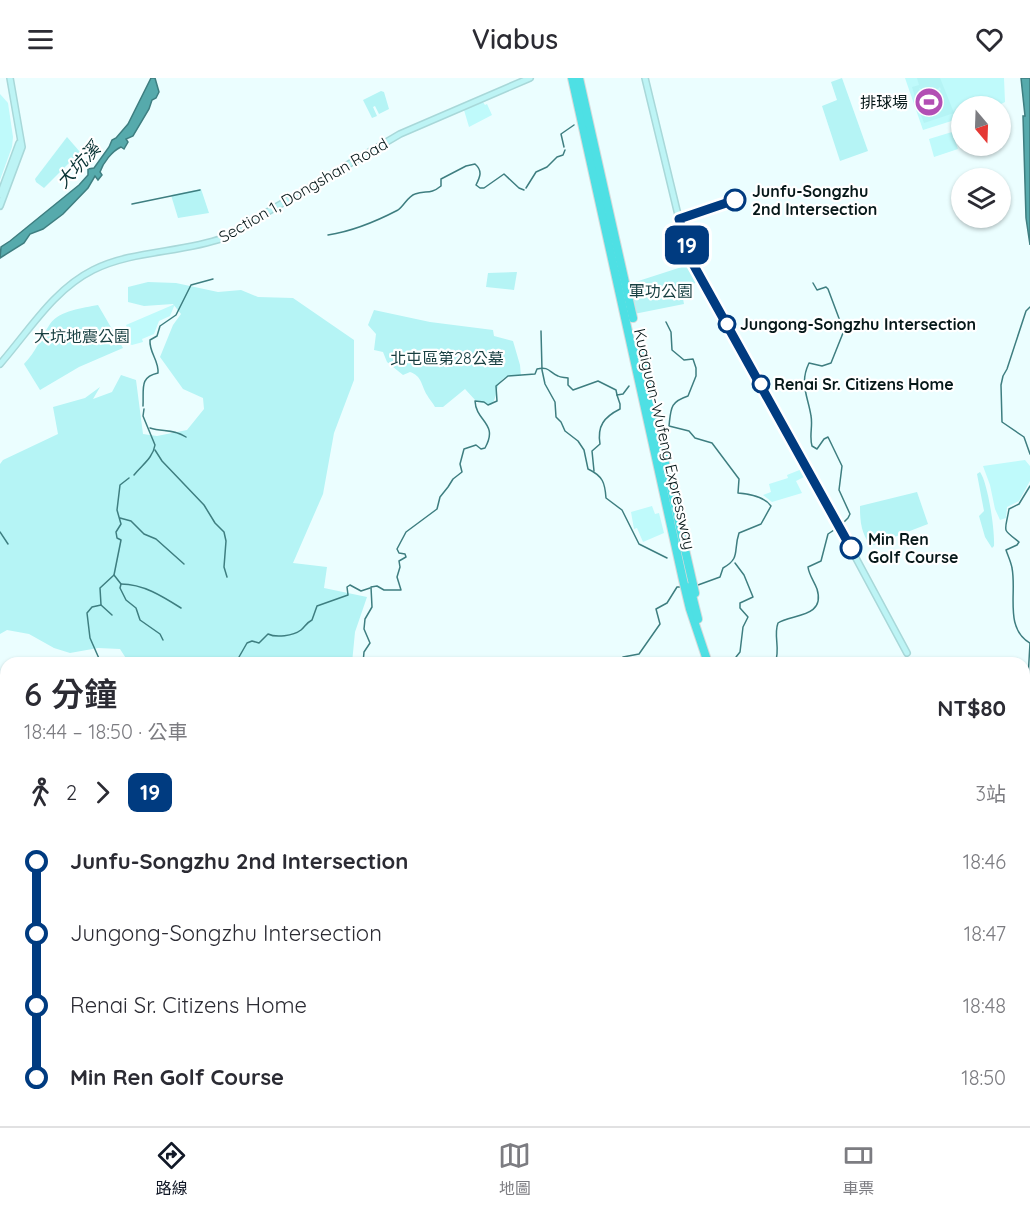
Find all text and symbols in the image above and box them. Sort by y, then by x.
text: Viabus [472,22,558,56]
icon: menu [24,23,57,56]
icon: heart [973,23,1006,56]
sports icon: 排球場 [913,86,945,118]
place label: 排球場 [860,92,908,112]
north arrow [951,96,1011,156]
map controls [951,96,1011,228]
street label: Section 1, Dongshan Road [215,133,391,247]
water label: 大坑溪 [51,135,107,193]
button: layers [951,168,1011,228]
place label: Junfu-Songzhu 2nd Intersection [752,181,877,219]
marker: Junfu-Songzhu 2nd Intersection [724,189,746,211]
line badge: 19 [660,226,714,264]
text: 19 [677,232,697,258]
park label: 軍功公園 [629,281,693,301]
place label: Jungong-Songzhu Intersection [740,314,976,334]
marker: Jungong-Songzhu Intersection [718,315,736,333]
park label: 大坑地震公園 [34,326,130,346]
street label: Kuaiguan-Wufeng Expressway [630,326,700,552]
park label: 北屯區第28公墓 [390,348,504,368]
place label: Renai Sr. Citizens Home [774,374,954,394]
marker: Renai Sr. Citizens Home [752,375,770,393]
place label: Min Ren Golf Course [868,529,958,567]
marker: Min Ren Golf Course [840,537,862,559]
text: 6 分鐘 [24,673,117,714]
text: NT$80 [937,694,1006,722]
text: 18:44 – 18:50 · 公車 [24,719,188,744]
icon: walk [24,776,57,809]
icon: forward [86,776,119,809]
text: 19 [140,779,160,805]
text: 2 [66,780,77,805]
text: 3站 [976,781,1006,806]
text: Junfu-Songzhu 2nd Intersection [70,847,408,875]
text: 18:46 [963,849,1006,874]
text: Jungong-Songzhu Intersection [70,919,382,947]
text: 18:47 [964,921,1006,946]
text: Renai Sr. Citizens Home [70,991,307,1019]
text: 18:48 [963,993,1006,1018]
text: Min Ren Golf Course [70,1063,284,1091]
text: 18:50 [961,1065,1006,1090]
tab: 路線 [155,1139,188,1199]
tab: 地圖 [498,1139,531,1199]
tab: 車票 [842,1139,875,1199]

